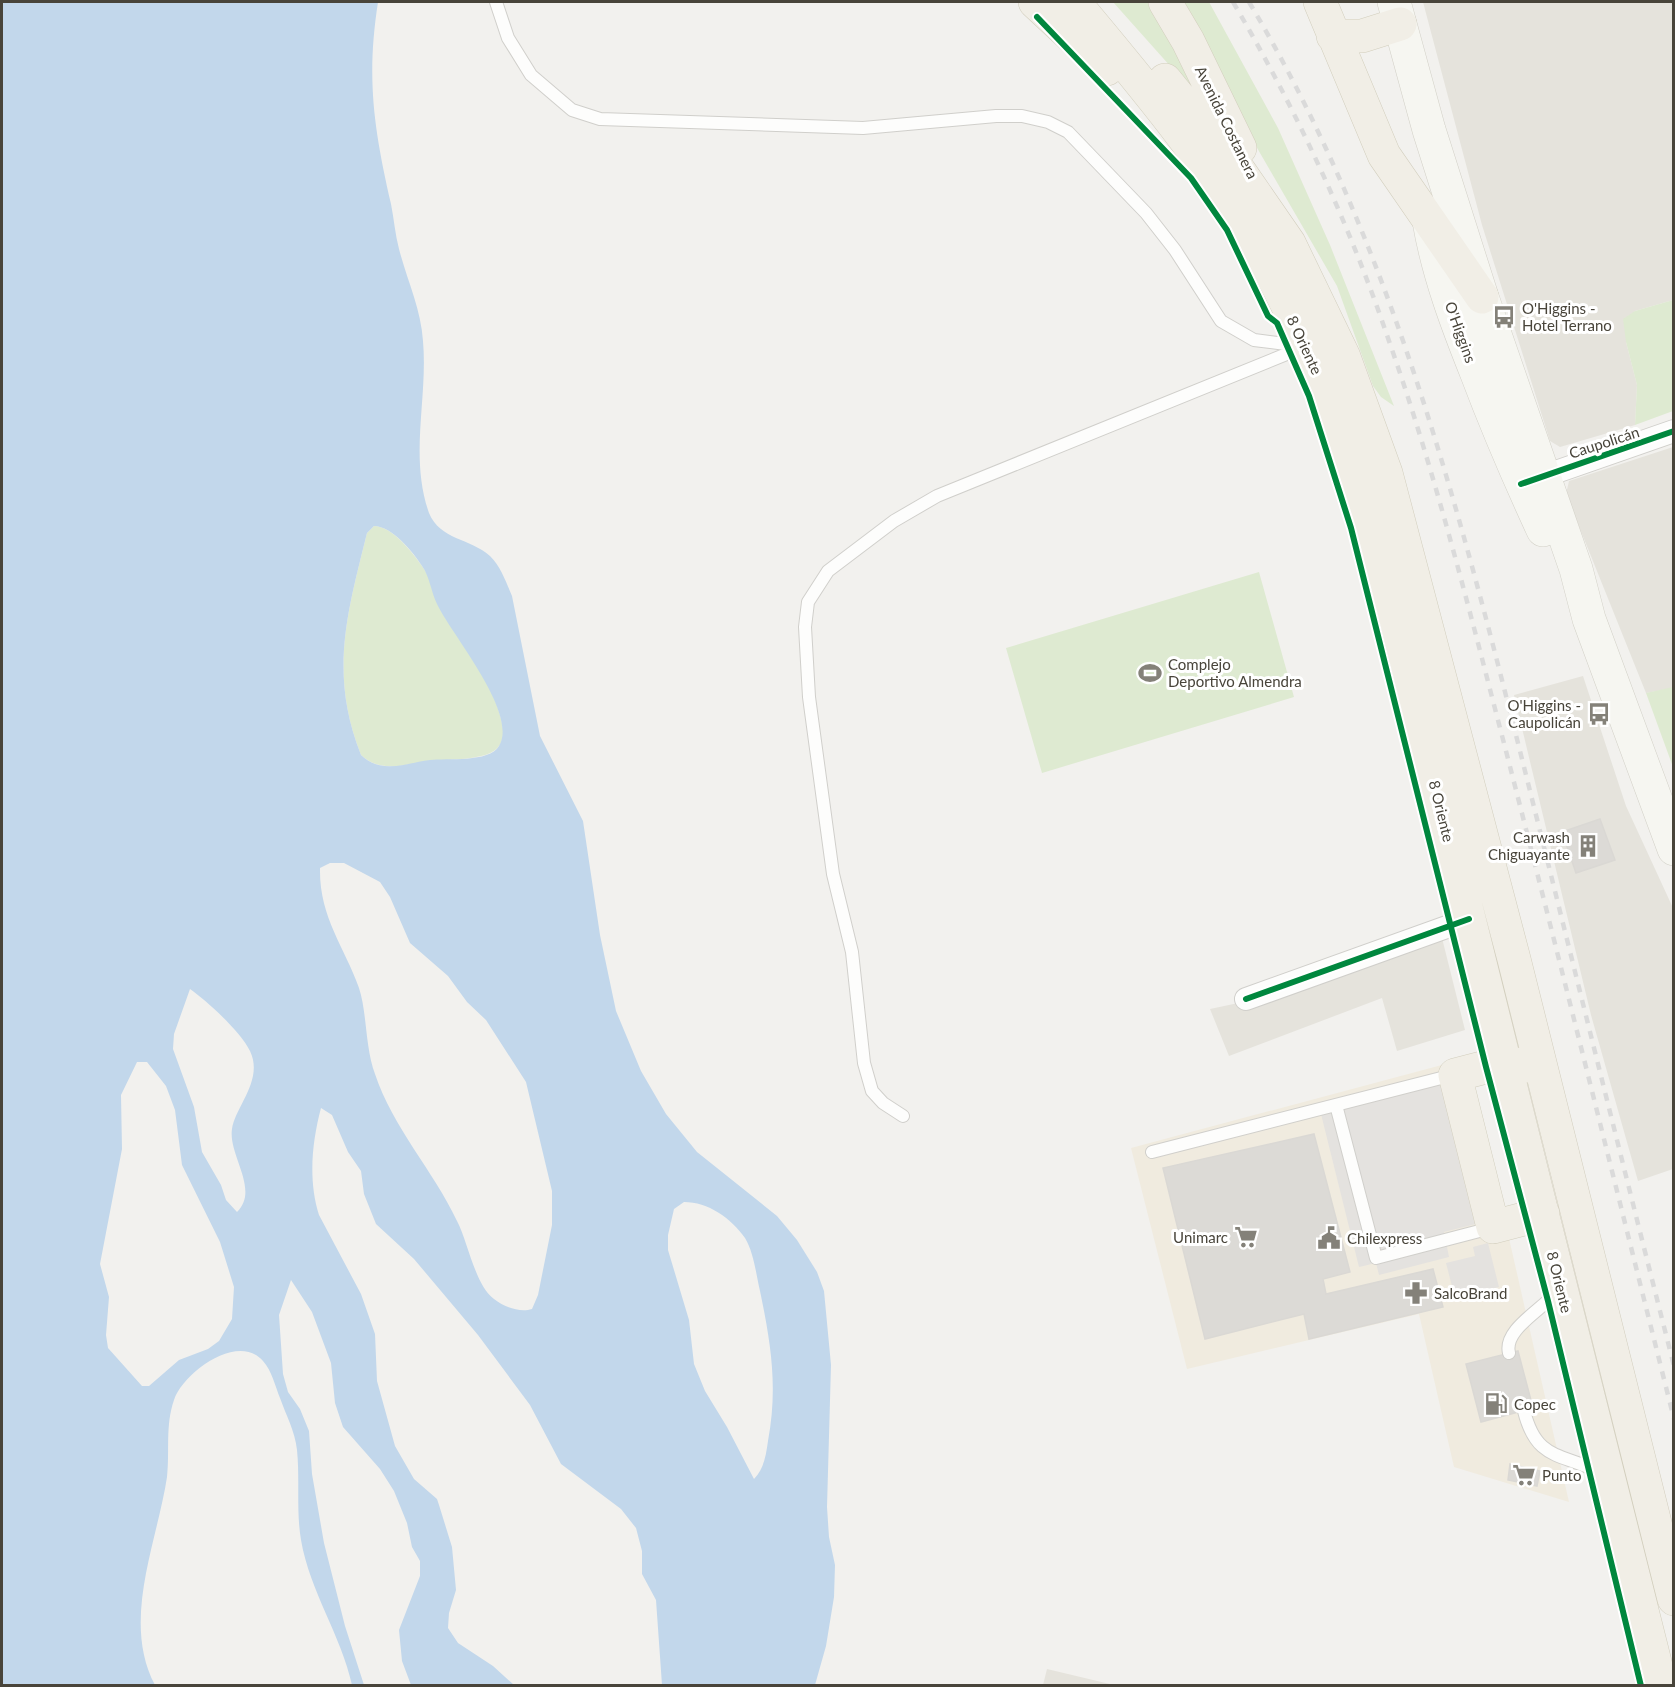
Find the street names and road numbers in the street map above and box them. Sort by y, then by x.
street label: Avenida Costanera [1192,63,1262,181]
street label: O'Higgins [1442,299,1480,365]
street label: 8 Oriente [1284,313,1326,377]
street label: Caupolicán [1567,422,1641,462]
street label: 8 Oriente [1426,778,1458,844]
street label: 8 Oriente [1544,1249,1576,1315]

